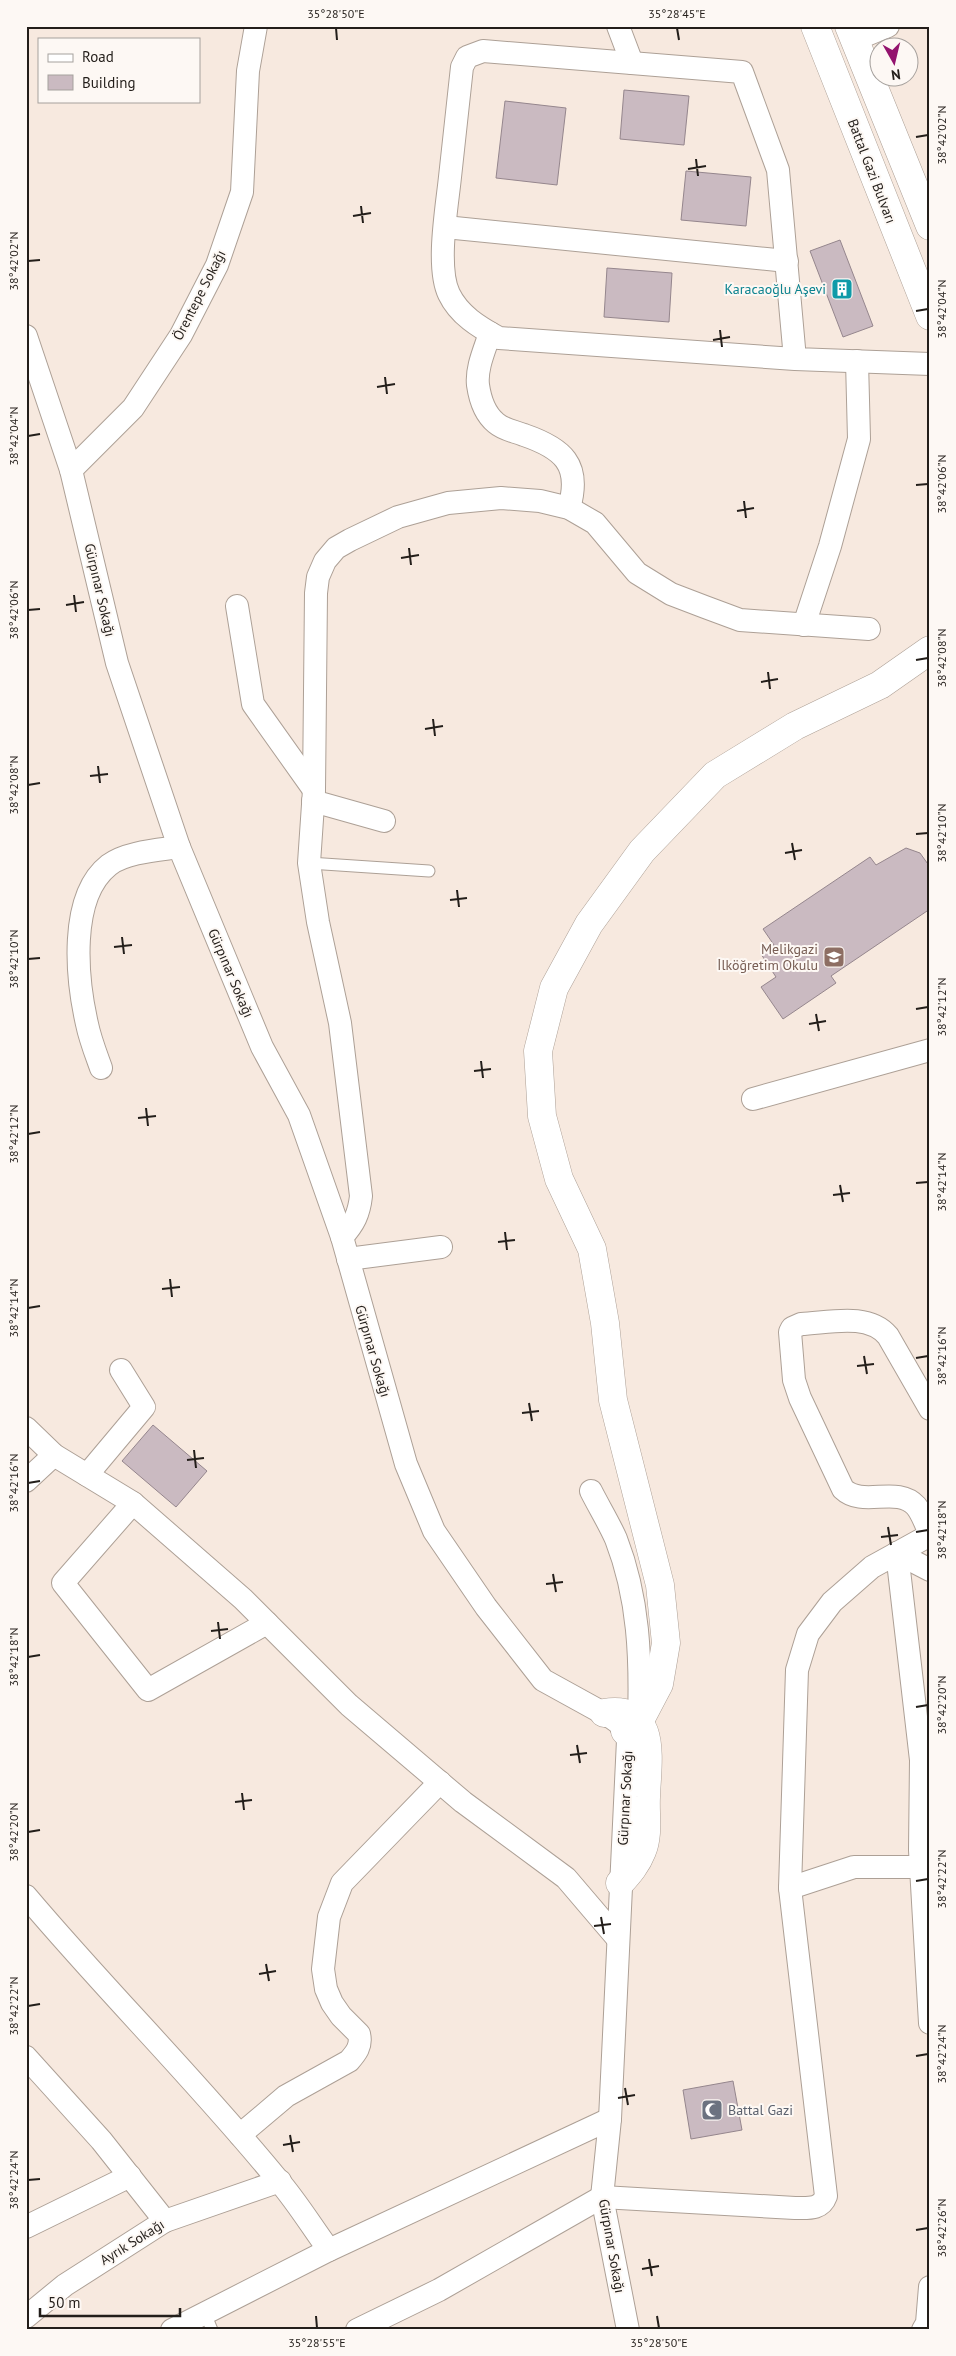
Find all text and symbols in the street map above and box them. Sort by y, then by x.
text: 35°28'50"E [307,6,365,21]
text: 35°28'45"E [648,6,706,21]
legend [38,38,200,102]
north arrow [868,38,918,88]
text: Road [82,47,114,66]
text: N [890,65,902,84]
text: Building [82,73,136,92]
text: 38°42'02"N [934,105,949,165]
street label: Battal Gazi Bulvarı [844,116,900,226]
text: 38°42'02"N [6,231,21,291]
street label: Örentepe Sokağı [168,247,230,343]
building icon: Karacaoğlu Aşevi [830,277,854,301]
text: 38°42'04"N [934,279,949,339]
place label: Karacaoğlu Aşevi [725,280,826,298]
text: 38°42'04"N [6,406,21,466]
text: 38°42'06"N [934,454,949,514]
street label: Gürpınar Sokağı [81,542,119,638]
text: 38°42'06"N [6,580,21,640]
text: 38°42'08"N [934,628,949,688]
text: 38°42'08"N [6,755,21,815]
text: 38°42'10"N [934,803,949,863]
street label: Gürpınar Sokağı [204,926,258,1020]
text: 38°42'10"N [6,929,21,989]
place label: Melikgazi İlköğretim Okulu [717,940,818,974]
school or university icon: Melikgazi İlköğretim Okulu [822,945,846,969]
text: 38°42'12"N [934,977,949,1037]
text: 38°42'12"N [6,1104,21,1164]
text: 38°42'14"N [934,1152,949,1212]
text: 38°42'14"N [6,1278,21,1338]
street label: Gürpınar Sokağı [351,1303,395,1399]
text: 38°42'16"N [934,1326,949,1386]
text: 38°42'16"N [6,1453,21,1513]
text: 38°42'18"N [934,1500,949,1560]
text: 38°42'18"N [6,1627,21,1687]
text: 38°42'20"N [934,1675,949,1735]
street label: Gürpınar Sokağı [614,1750,636,1846]
text: 38°42'20"N [6,1802,21,1862]
text: 38°42'22"N [934,1849,949,1909]
text: 38°42'22"N [6,1976,21,2036]
text: 38°42'24"N [934,2024,949,2084]
mosque icon: Battal Gazi [700,2098,724,2122]
place label: Battal Gazi [728,2101,793,2119]
text: 38°42'24"N [6,2150,21,2210]
street label: Gürpınar Sokağı [595,2198,629,2294]
text: 38°42'26"N [934,2198,949,2258]
street label: Ayrık Sokağı [96,2215,168,2269]
scale bar [40,2286,180,2318]
text: 50 m [48,2293,81,2312]
text: 35°28'55"E [288,2335,346,2350]
text: 35°28'50"E [630,2335,688,2350]

